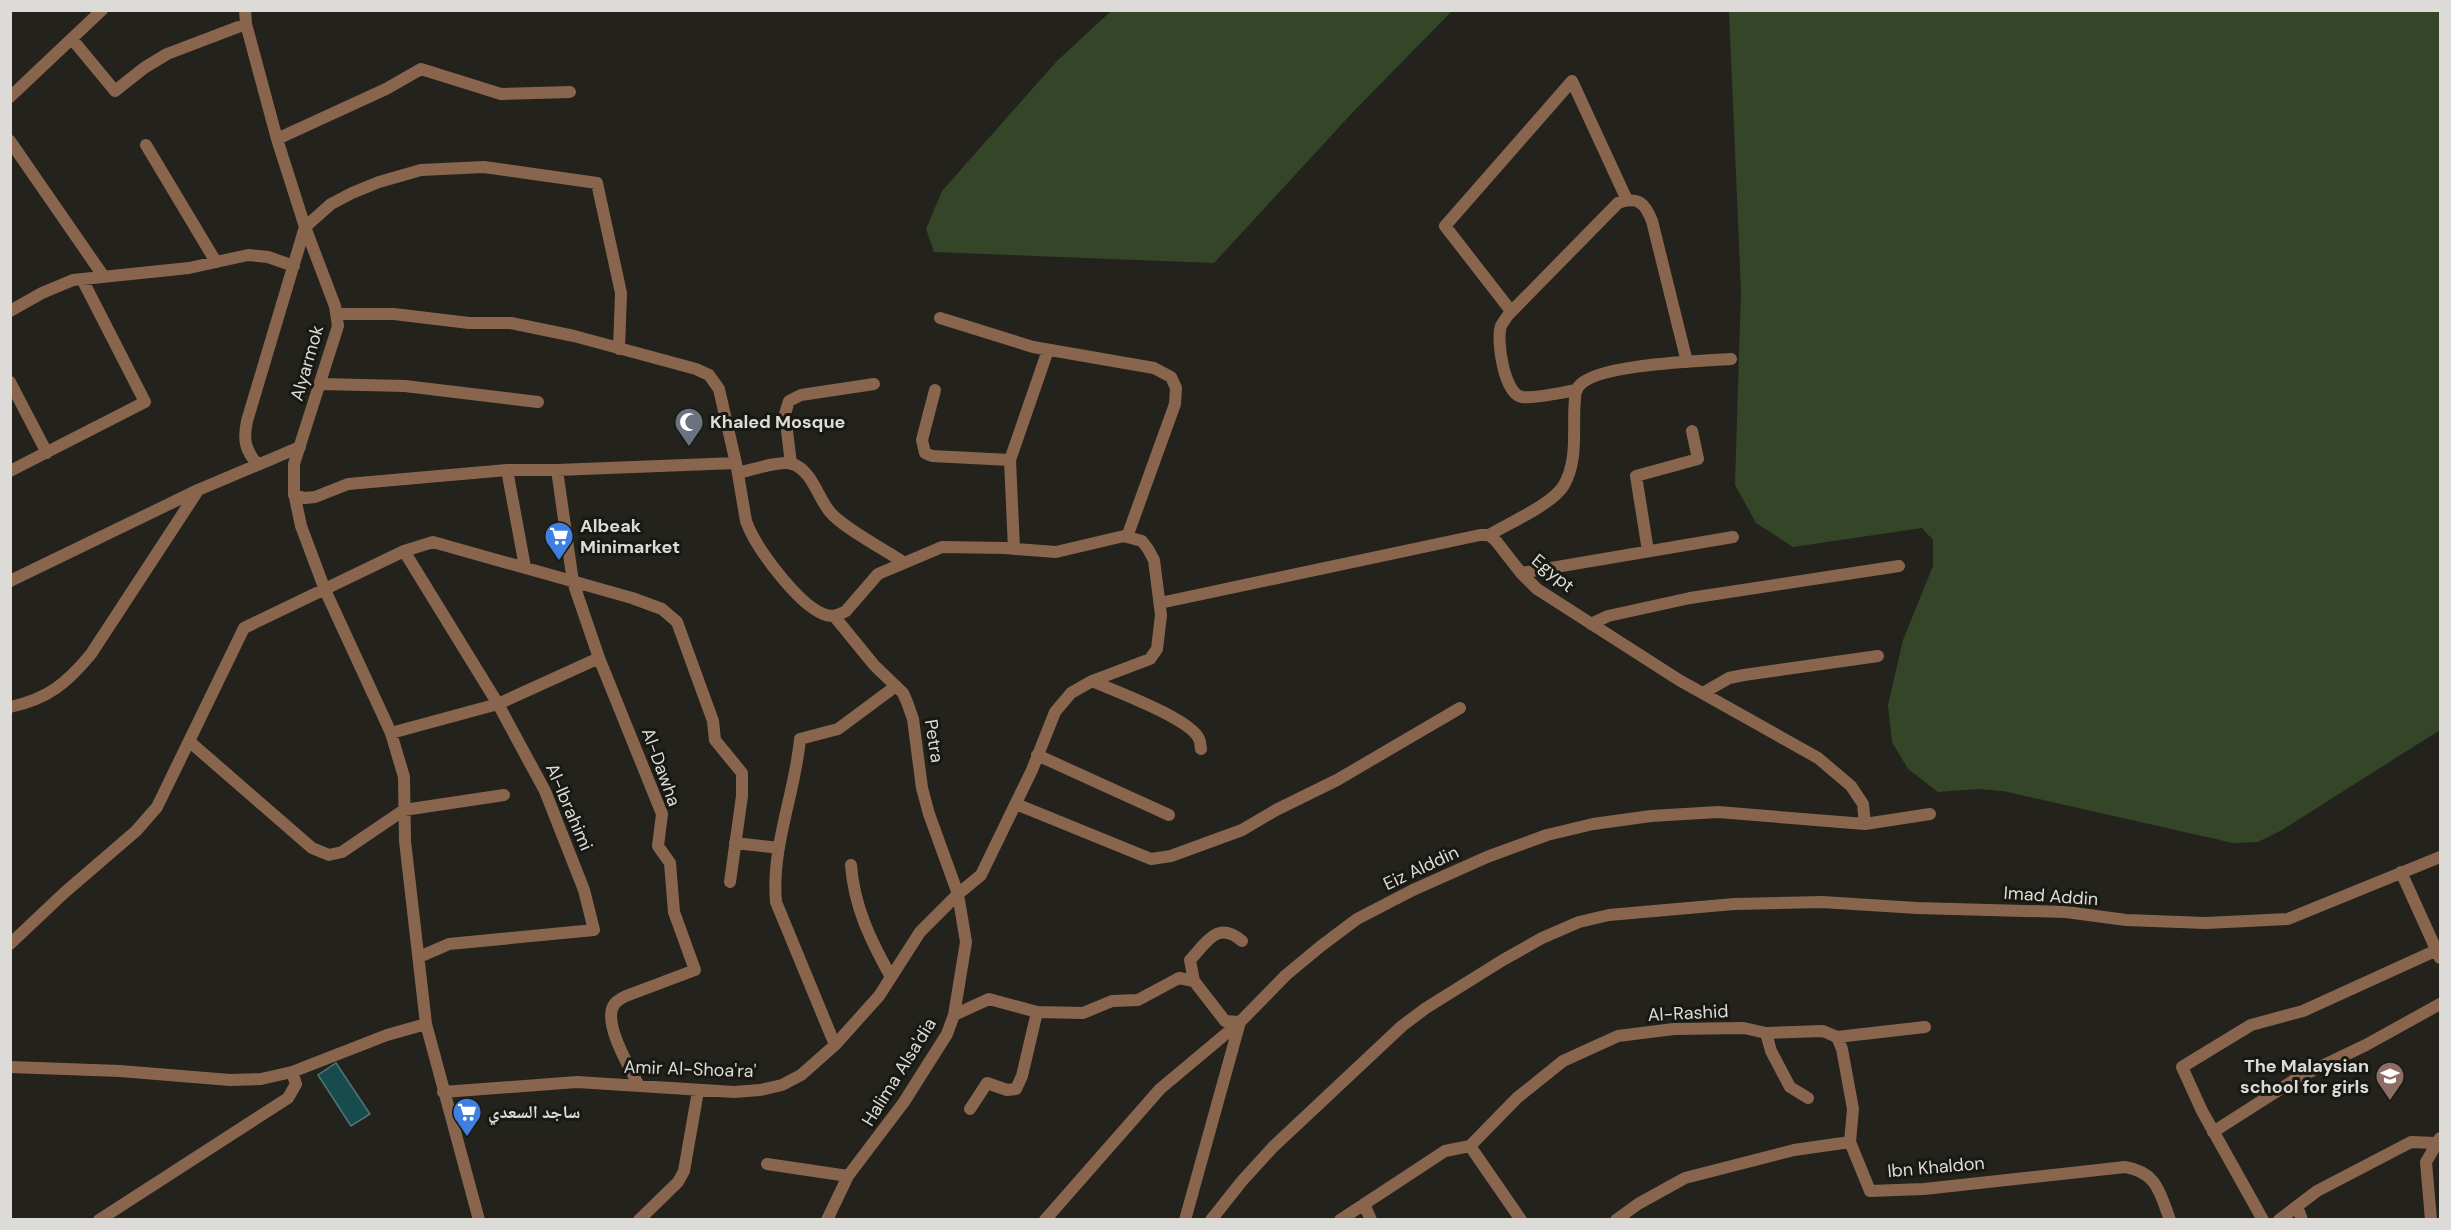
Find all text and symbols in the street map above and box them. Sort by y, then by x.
street label: Alyarmok [285,322,329,404]
mosque icon: Khaled Mosque [673,406,705,448]
place label: Khaled Mosque [710,410,845,434]
place label: Albeak Minimarket [580,514,680,559]
supermarket icon: Albeak Minimarket [543,520,575,562]
street label: Egypt [1527,549,1579,597]
street label: Petra [919,718,949,764]
street label: Al-Dawha [636,725,686,809]
street label: Al-Ibrahimi [540,760,598,854]
street label: Eiz Alddin [1379,840,1463,896]
street label: Imad Addin [2003,881,2099,911]
street label: Al-Rashid [1647,999,1729,1027]
street label: Halima Alsa'dia [856,1013,942,1131]
place label: The Malaysian school for girls [2240,1054,2369,1099]
street label: Amir Al-Shoa'ra' [623,1055,757,1083]
school or university icon: The Malaysian school for girls [2374,1060,2406,1102]
supermarket icon: ساجد السعدي [451,1096,483,1138]
place label: ساجد السعدي [488,1100,580,1126]
street label: Ibn Khaldon [1886,1151,1986,1183]

